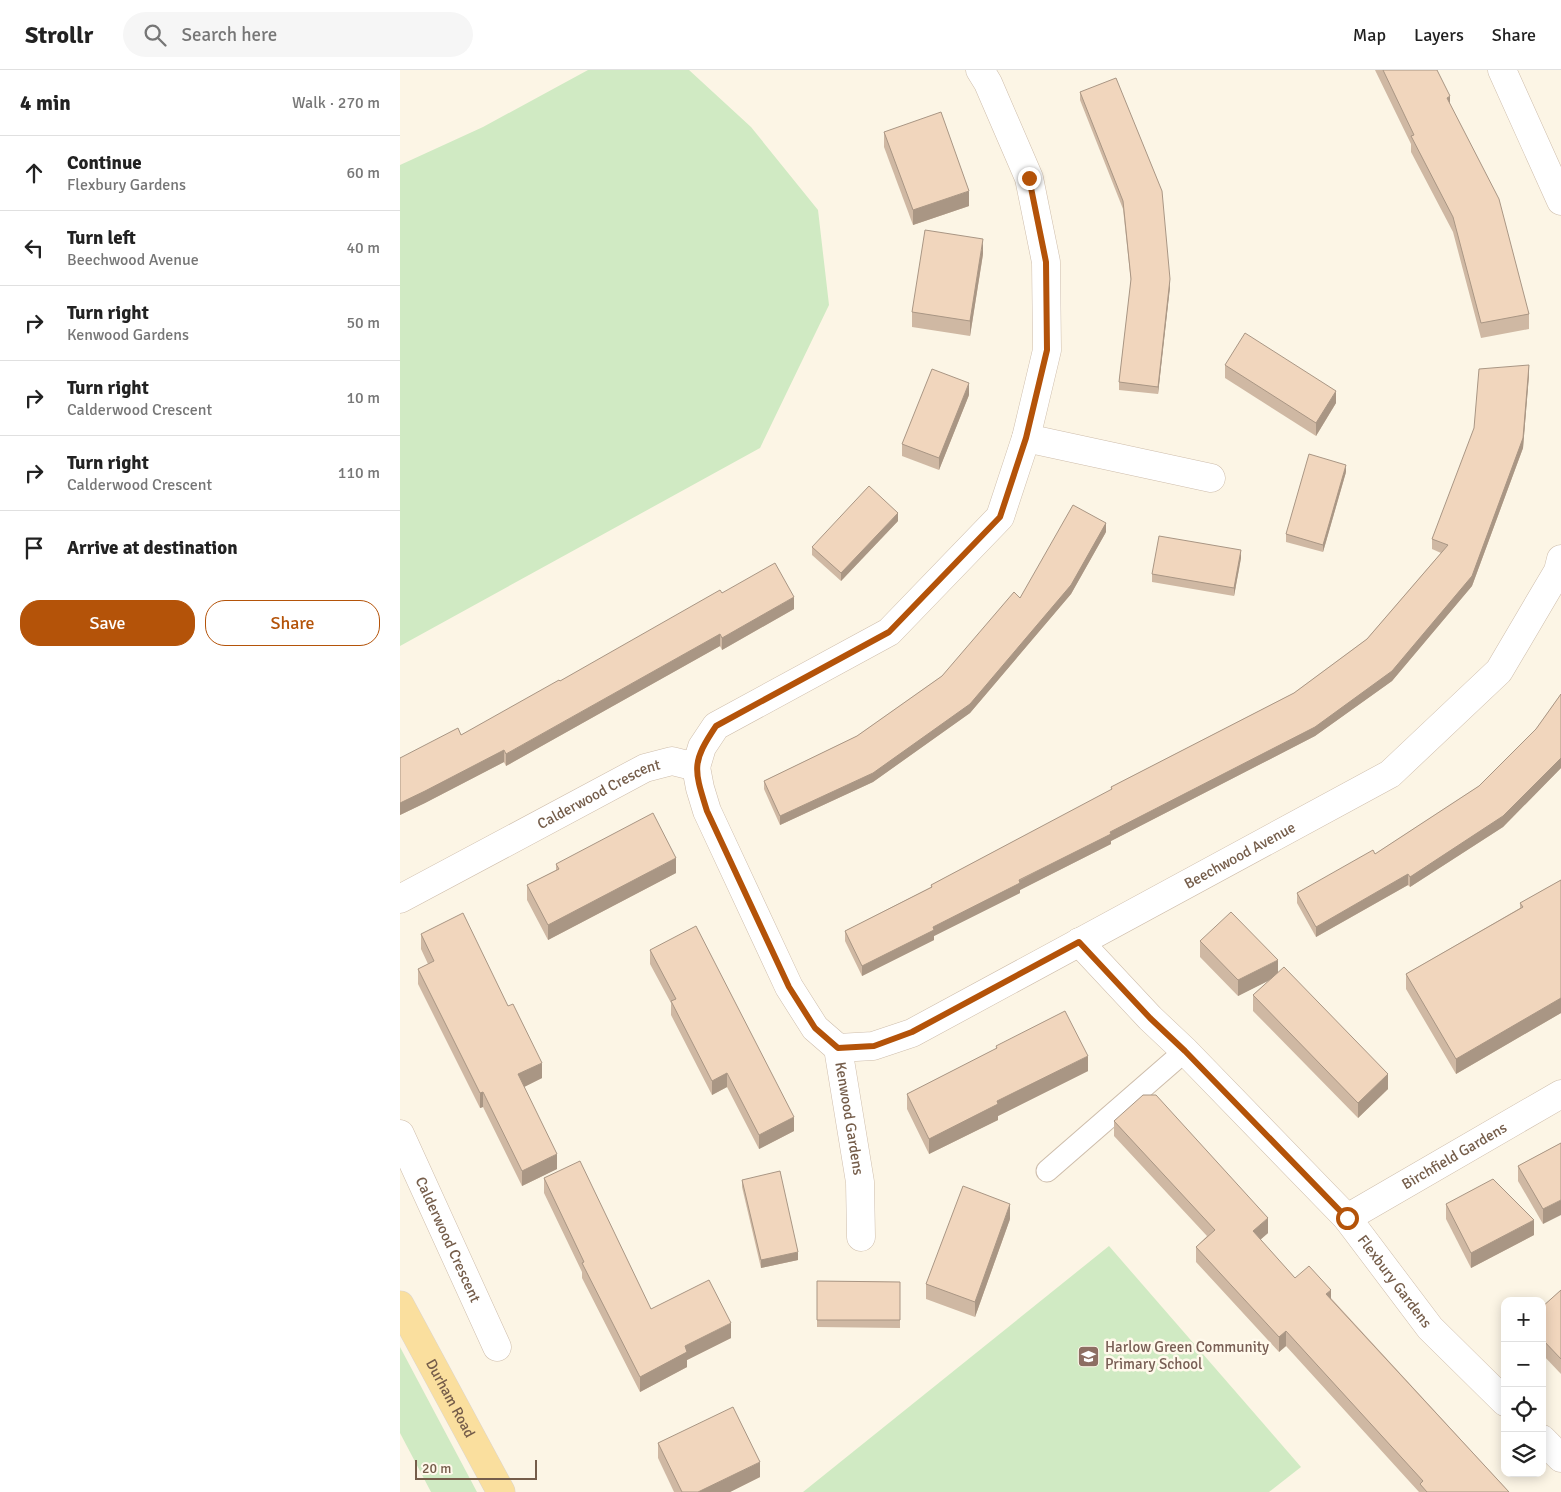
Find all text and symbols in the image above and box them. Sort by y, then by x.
search box [123,12,473,57]
text: Strollr [25,20,93,50]
icon: search [141,21,169,49]
text: Search here [181,23,277,47]
text: Map [1353,24,1386,46]
text: Layers [1414,24,1464,46]
text: Share [1492,24,1536,46]
text: 4 min [20,90,71,116]
text: Walk · 270 m [292,93,380,113]
text: Continue [67,151,142,175]
icon: ahead [20,159,48,187]
text: 60 m [346,163,380,183]
route end [1018,167,1041,190]
text: Flexbury Gardens [67,175,186,195]
text: Turn left [67,226,136,250]
icon: left [20,234,48,262]
text: 40 m [346,238,380,258]
text: Beechwood Avenue [67,250,199,270]
text: Turn right [67,301,149,325]
icon: right [20,309,48,337]
text: 50 m [346,313,380,333]
text: Kenwood Gardens [67,325,189,345]
text: Turn right [67,376,149,400]
icon: right [20,384,48,412]
text: 10 m [346,388,380,408]
text: Calderwood Crescent [67,400,212,420]
text: Turn right [67,451,149,475]
icon: right [20,459,48,487]
text: 110 m [338,463,380,483]
text: Calderwood Crescent [67,475,212,495]
icon: arrive [20,534,48,562]
text: Arrive at destination [67,536,238,560]
button: Save [20,600,195,646]
button: Share [205,600,380,646]
street label: Calderwood Crescent [534,755,662,833]
street label: Beechwood Avenue [1181,818,1298,893]
street label: Kenwood Gardens [831,1060,868,1177]
street label: Birchfield Gardens [1399,1118,1510,1193]
street label: Calderwood Crescent [412,1174,484,1305]
route start [1336,1207,1359,1230]
street label: Flexbury Gardens [1354,1231,1436,1332]
map controls [1501,1297,1546,1477]
button: + [1501,1297,1546,1342]
place label: Harlow Green Community Primary School [1105,1338,1269,1373]
button: − [1501,1342,1546,1387]
school or university icon: Harlow Green Community Primary School [1077,1344,1101,1368]
street label: Durham Road [422,1356,479,1441]
button: locate [1501,1387,1546,1432]
button: layers [1501,1432,1546,1477]
scale bar [415,1457,538,1480]
text: 20 m [422,1460,451,1477]

